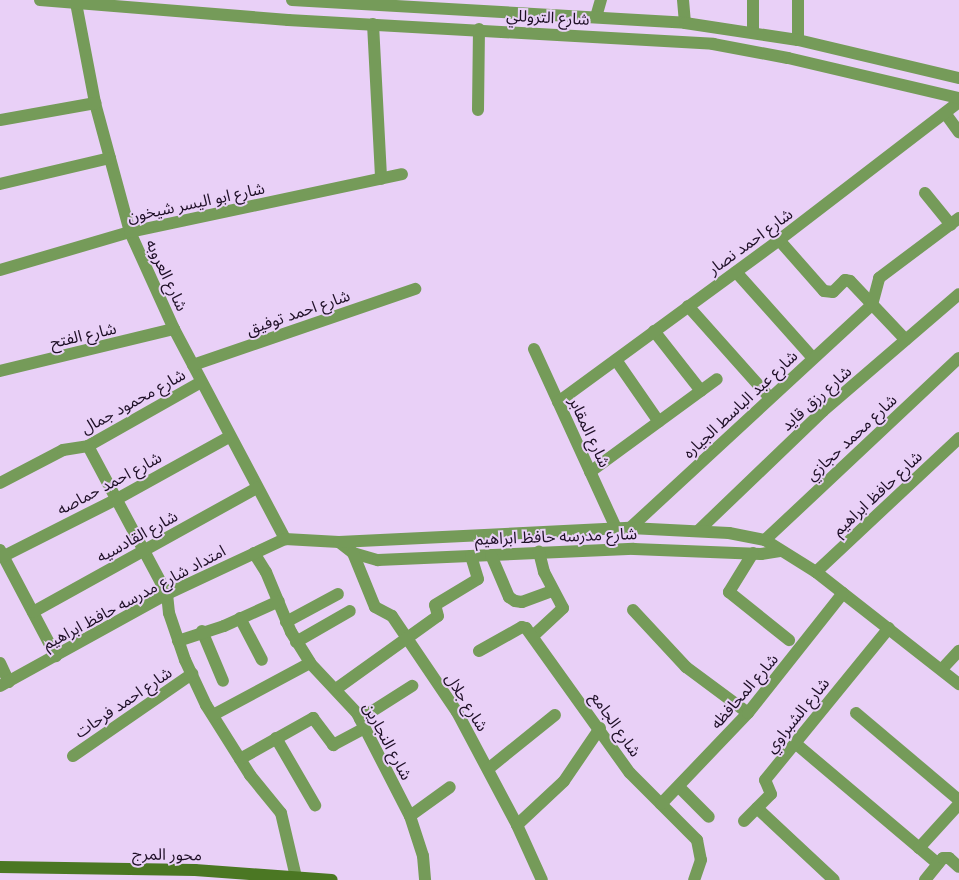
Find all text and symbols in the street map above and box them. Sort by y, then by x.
street label: شارع التروللي [506,5,590,29]
street label: شارع ابو اليسر شيخون [126,178,266,226]
street label: شارع احمد نصار [704,204,796,278]
street label: شارع العروبه [142,236,192,314]
street label: شارع احمد توفيق [244,285,352,339]
street label: شارع الفتح [48,318,118,352]
street label: شارع عبد الباسط الجياره [679,346,801,462]
street label: شارع رزق قايد [777,361,855,435]
street label: شارع محمود جمال [77,364,189,438]
street label: شارع محمد حجازي [801,390,901,484]
street label: شارع المقابر [565,394,615,470]
street label: شارع احمد حماصه [53,447,165,519]
street label: شارع حافظ ابراهيم [828,447,926,539]
street label: شارع القادسيه [93,506,181,566]
street label: شارع مدرسه حافظ ابراهيم [475,524,637,548]
street label: امتداد شارع مدرسه حافظ ابراهيم [39,541,229,653]
street label: شارع المحافظه [706,649,782,733]
street label: شارع احمد فرحات [71,662,175,742]
street label: شارع جلال [442,669,492,735]
street label: شارع الشبراوي [761,673,833,757]
street label: شارع الجامع [587,688,645,760]
street label: شارع النجارين [359,699,417,783]
street label: محور المرج [132,844,202,864]

